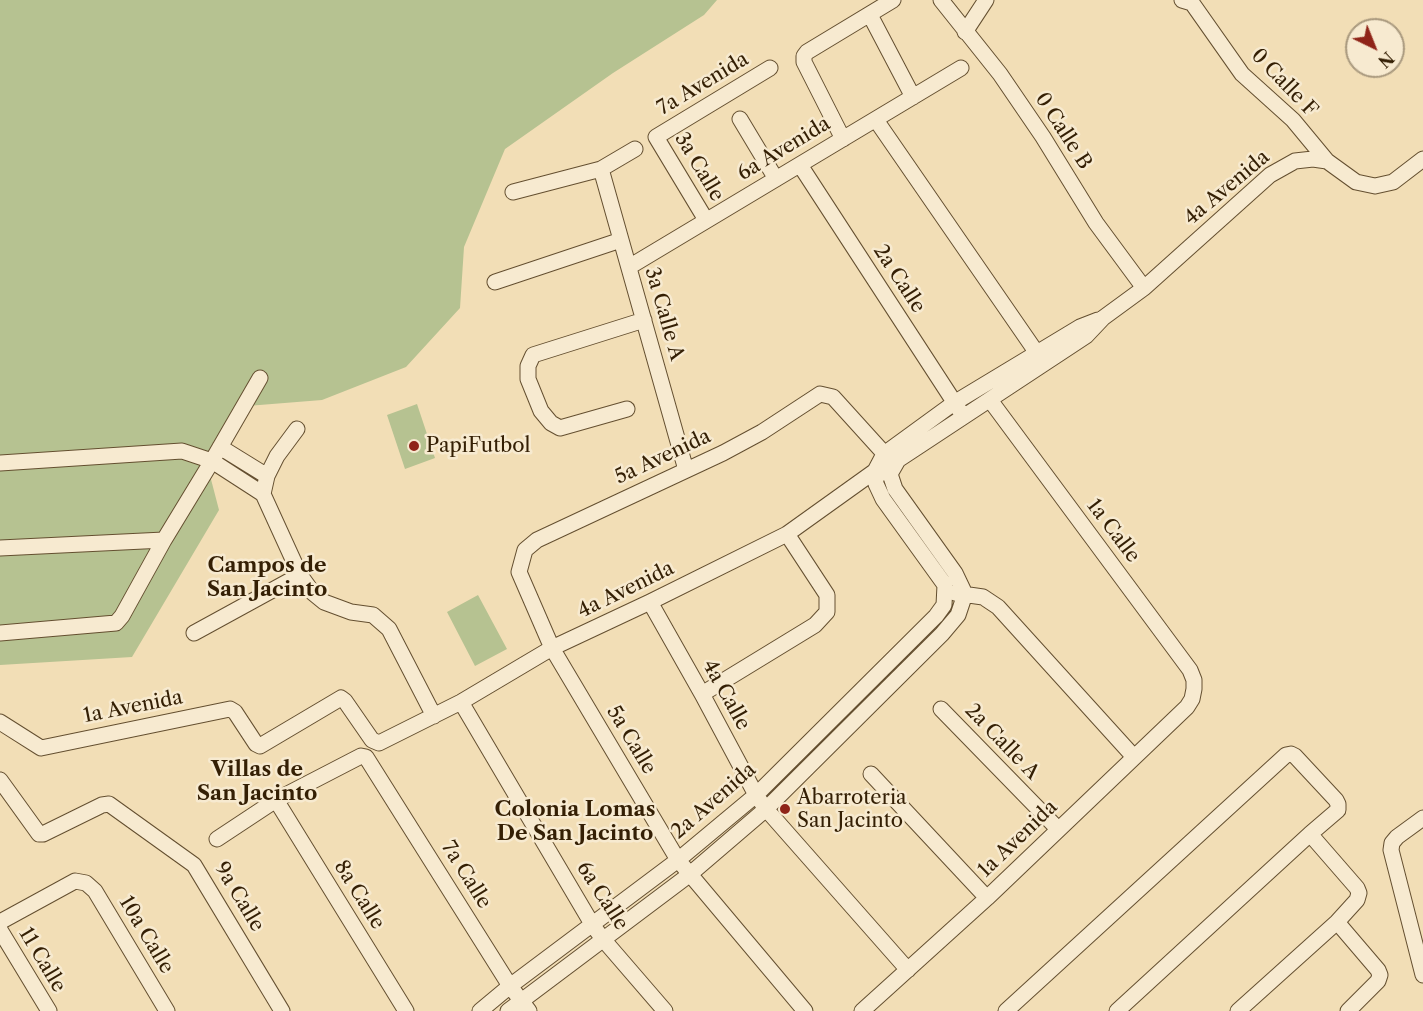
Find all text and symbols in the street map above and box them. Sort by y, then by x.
north arrow [1345,18,1405,78]
street label: 0 Calle F [1246,44,1322,122]
street label: 7a Avenida [653,47,753,121]
text: N [1374,48,1398,72]
street label: 0 Calle B [1029,88,1097,174]
street label: 6a Avenida [733,112,835,186]
street label: 3a Calle [669,128,729,206]
street label: 4a Avenida [1180,145,1274,231]
street label: 2a Calle [868,240,930,318]
street label: 3a Calle A [639,265,689,363]
street label: 5a Avenida [611,424,715,490]
place label: PapiFutbol [426,434,530,458]
marker: PapiFutbol [407,439,421,453]
street label: 1a Calle [1081,494,1145,568]
district label: Campos de San Jacinto [207,553,327,603]
street label: 4a Avenida [574,556,678,624]
street label: 4a Calle [697,656,755,734]
street label: 1a Avenida [81,686,185,728]
street label: 2a Calle A [960,699,1044,785]
street label: 5a Calle [601,701,661,779]
district label: Villas de San Jacinto [197,757,317,807]
street label: 2a Avenida [667,758,761,844]
place label: Abarroteria San Jacinto [797,786,907,833]
street label: 1a Avenida [973,795,1063,883]
district label: Colonia Lomas De San Jacinto [495,797,655,847]
marker: Abarroteria San Jacinto [778,802,792,816]
street label: 7a Calle [436,837,496,913]
street label: 8a Calle [328,856,390,934]
street label: 6a Calle [571,857,633,935]
street label: 9a Calle [209,858,269,936]
street label: 10a Calle [114,892,178,978]
street label: 11 Calle [13,923,71,997]

